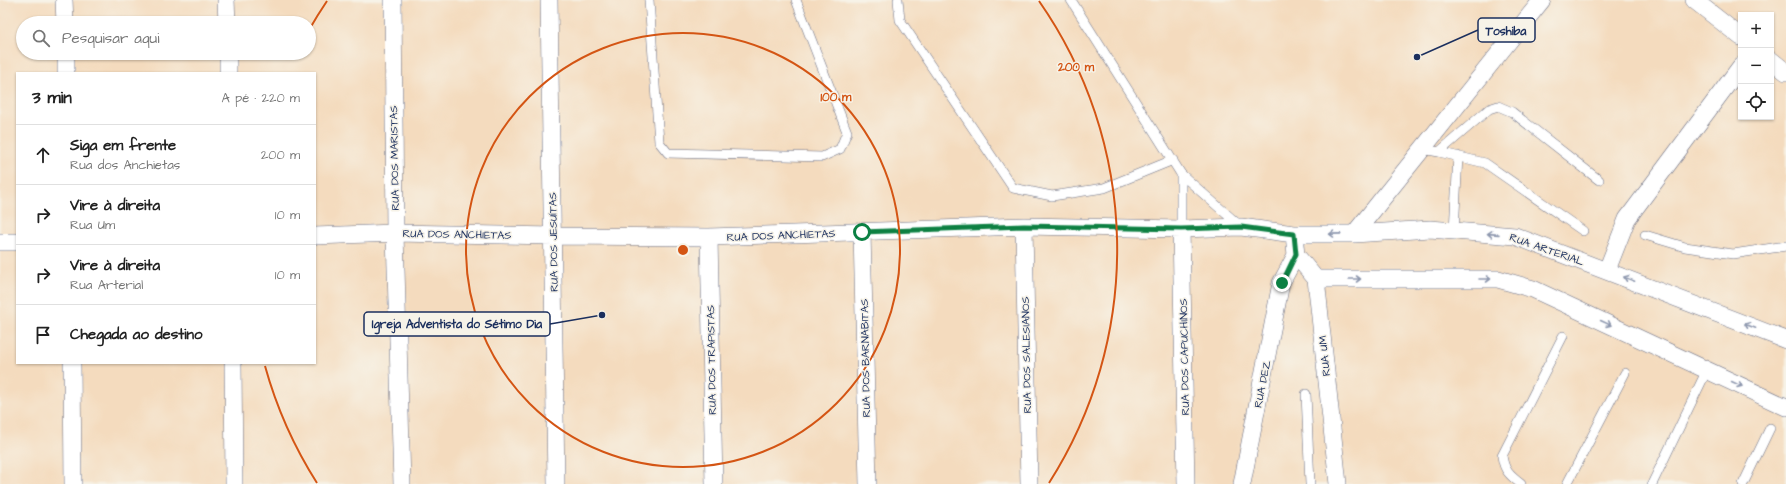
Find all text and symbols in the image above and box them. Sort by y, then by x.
map controls [1738,12,1774,120]
button: + [1738,12,1774,48]
search box [16,16,316,60]
callout: Toshiba [1478,18,1535,42]
text: Toshiba [1485,23,1527,40]
icon: search [30,27,52,49]
text: Pesquisar aqui [62,28,159,49]
button: − [1738,48,1774,84]
text: 200 m [1057,59,1095,76]
button: locate [1738,84,1774,120]
text: 3 min [32,86,72,110]
text: A pé · 220 m [222,89,300,107]
text: 100 m [821,89,852,106]
street label: RUA DOS MARISTAS [386,105,403,211]
text: Siga em frente [70,135,176,156]
icon: ahead [32,144,54,166]
text: 200 m [261,146,300,164]
text: Rua dos Anchietas [70,156,180,174]
street label: RUA DOS JESUÍTAS [545,192,562,292]
text: Vire à direita [70,195,160,216]
icon: right [32,204,54,226]
text: 10 m [275,206,300,224]
text: Rua Um [70,216,115,234]
route start [853,223,871,241]
street label: RUA DOS ANCHIETAS [402,226,512,243]
street label: RUA DOS ANCHIETAS [726,226,836,245]
one-way arrow [1329,230,1342,238]
street label: RUA ARTERIAL [1508,230,1586,269]
one-way arrow [1487,231,1500,238]
centre of rings [676,243,690,257]
text: Vire à direita [70,255,160,276]
icon: right [32,264,54,286]
text: 10 m [275,266,300,284]
route end [1273,274,1291,292]
one-way arrow [1623,274,1635,282]
one-way arrow [1348,275,1361,283]
one-way arrow [1478,275,1491,283]
text: Rua Arterial [70,276,143,294]
street label: RUA DOS SALESIANOS [1018,296,1035,414]
street label: RUA DOS CAPUCHINOS [1176,298,1193,416]
street label: RUA DOS BARNABITAS [857,299,874,417]
street label: RUA DOS TRAPISTAS [703,305,720,415]
callout: Igreja Adventista do Sétimo Dia [364,312,550,336]
text: Igreja Adventista do Sétimo Dia [372,316,543,335]
one-way arrow [1600,320,1612,327]
one-way arrow [1744,322,1756,330]
icon: arrive [32,324,54,346]
text: Chegada ao destino [70,324,203,345]
street label: RUA UM [1315,335,1334,377]
street label: RUA DEZ [1251,359,1274,409]
one-way arrow [1730,381,1742,388]

